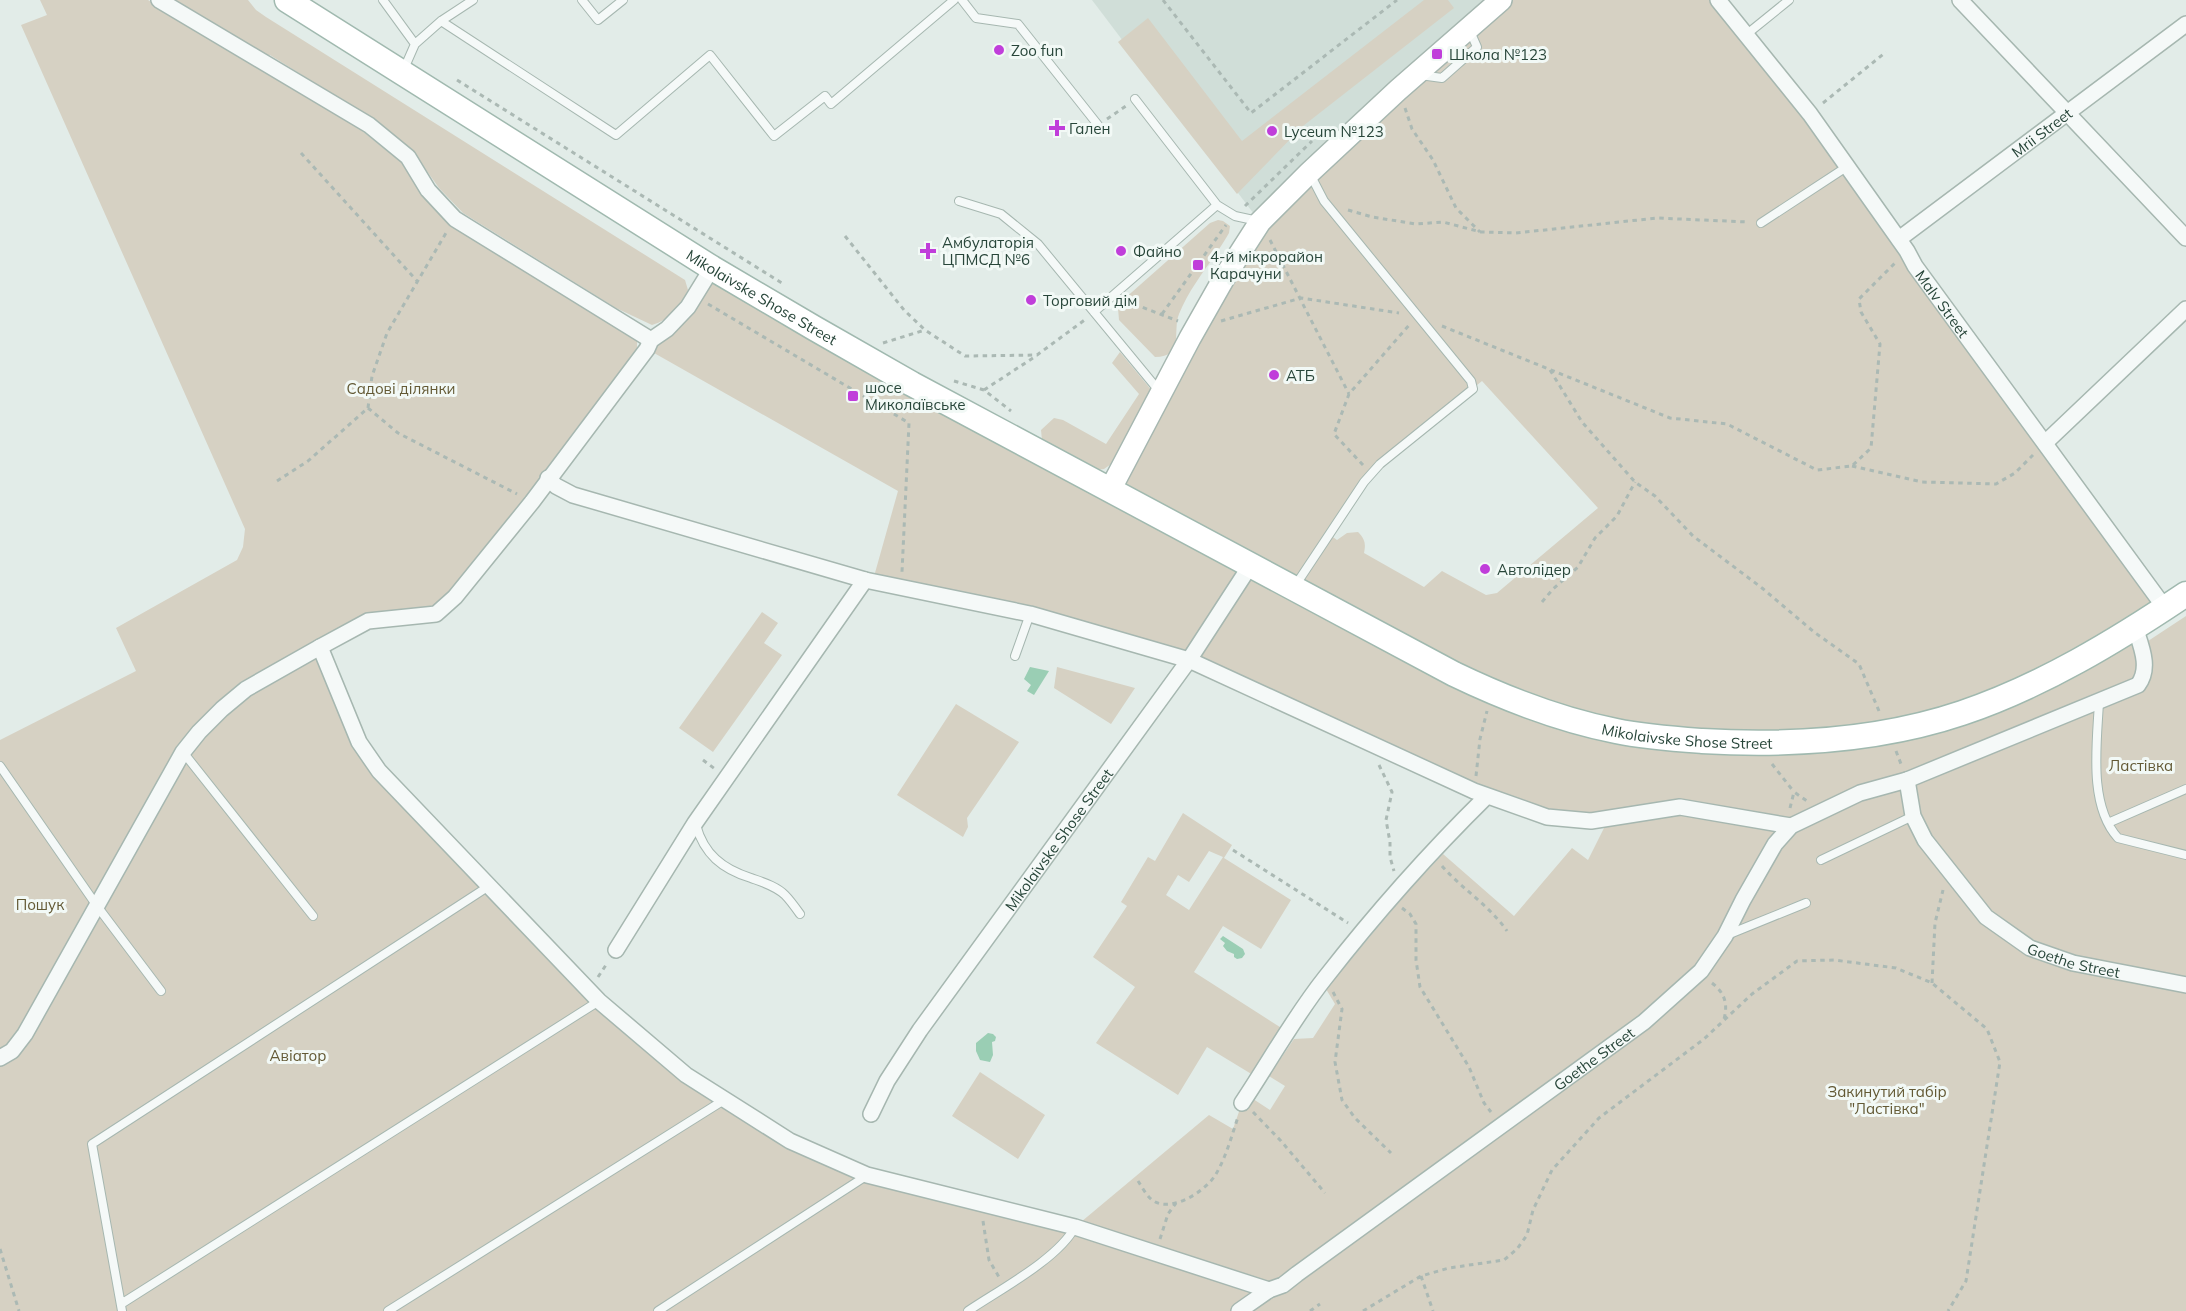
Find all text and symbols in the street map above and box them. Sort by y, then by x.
place label: Zoo fun [1011,41,1063,60]
marker: Zoo fun [992,43,1006,57]
place label: Школа №123 [1449,45,1547,64]
marker: Школа №123 [1430,47,1444,61]
street label: Mrii Street [2007,103,2076,161]
place label: Гален [1069,119,1111,138]
marker: Гален [1050,121,1064,135]
place label: Lyceum №123 [1284,122,1384,141]
marker: Lyceum №123 [1265,124,1279,138]
place label: Амбулаторія ЦПМСД №6 [942,233,1034,269]
marker: Амбулаторія ЦПМСД №6 [919,242,937,260]
place label: Файно [1133,242,1182,261]
marker: Файно [1114,244,1128,258]
street label: Mikolaivske Shose Street [683,245,840,349]
place label: 4-й мікрорайон Карачуни [1210,247,1323,283]
marker: 4-й мікрорайон Карачуни [1191,258,1205,272]
street label: Malv Street [1912,266,1973,341]
place label: Торговий дім [1043,291,1137,310]
marker: Торговий дім [1024,293,1038,307]
place label: АТБ [1286,366,1315,385]
marker: АТБ [1267,368,1281,382]
place label: шосе Миколаївське [865,378,966,414]
park label: Садові ділянки [347,379,455,398]
marker: шосе Миколаївське [846,389,860,403]
place label: Автолідер [1497,560,1571,579]
marker: Автолідер [1478,562,1492,576]
street label: Mikolaivske Shose Street [1600,719,1773,752]
park label: Ластівка [2109,756,2173,775]
street label: Mikolaivske Shose Street [1000,765,1117,914]
park label: Пошук [16,895,65,914]
street label: Goethe Street [2025,938,2122,981]
street label: Goethe Street [1550,1023,1638,1094]
park label: Авіатор [270,1046,326,1065]
park label: Закинутий табір "Ластівка" [1827,1082,1947,1118]

